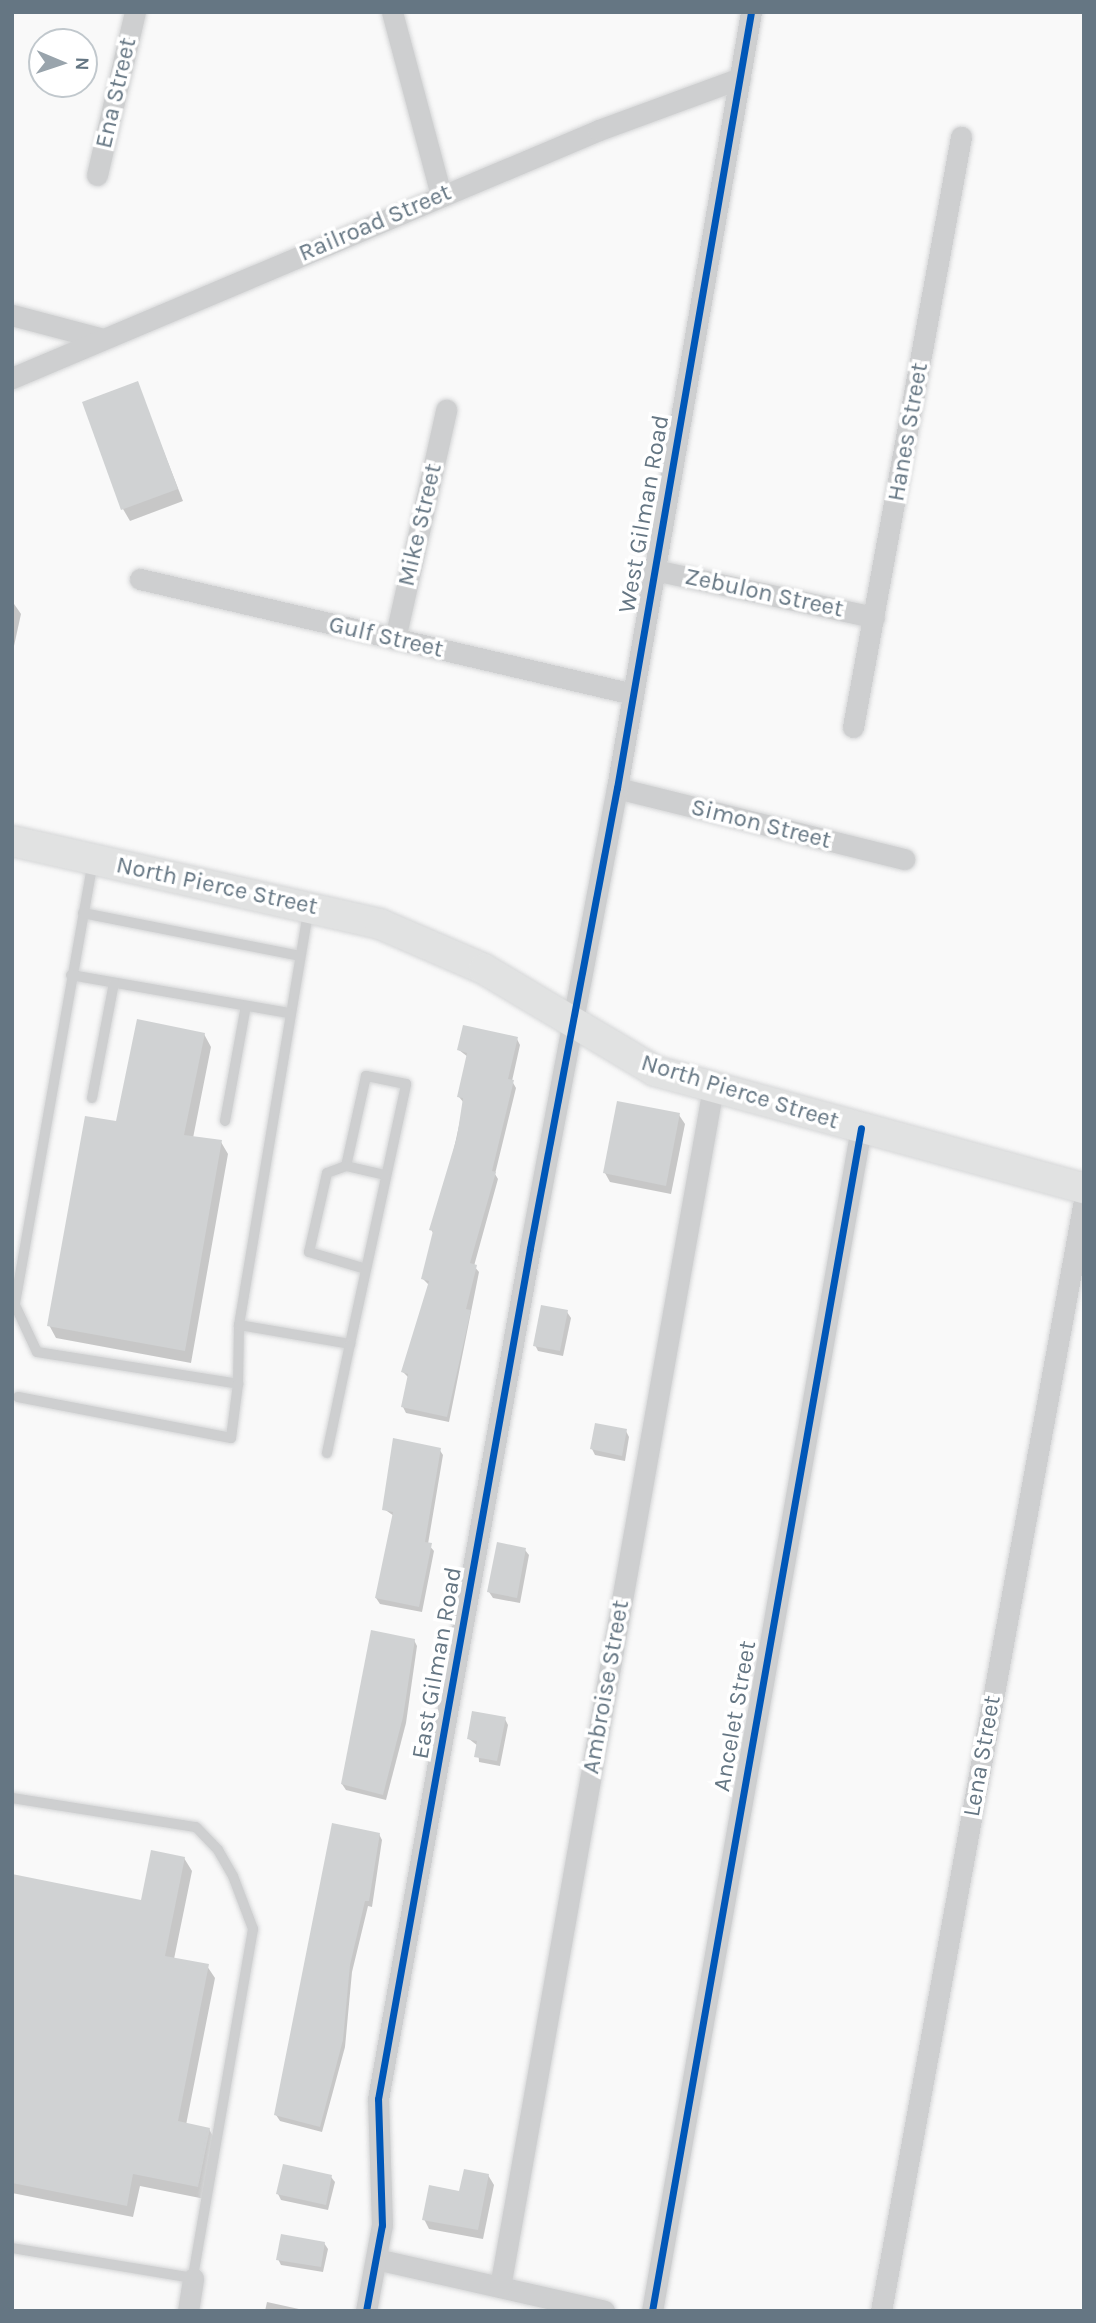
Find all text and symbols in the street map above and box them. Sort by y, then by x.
north arrow [28,28,98,98]
street label: Ena Street [89,35,143,151]
text: N [71,56,93,71]
street label: Railroad Street [295,178,455,268]
street label: Hanes Street [882,360,934,504]
street label: West Gilman Road [612,413,676,615]
street label: Mike Street [392,461,448,589]
street label: Zebulon Street [682,562,846,624]
street label: Gulf Street [326,610,446,664]
street label: Simon Street [688,793,834,855]
street label: North Pierce Street [114,851,320,921]
street label: North Pierce Street [638,1048,842,1136]
street label: East Gilman Road [406,1565,468,1761]
street label: Ambroise Street [577,1598,635,1776]
street label: Ancelet Street [708,1638,762,1794]
street label: Lena Street [957,1693,1007,1819]

